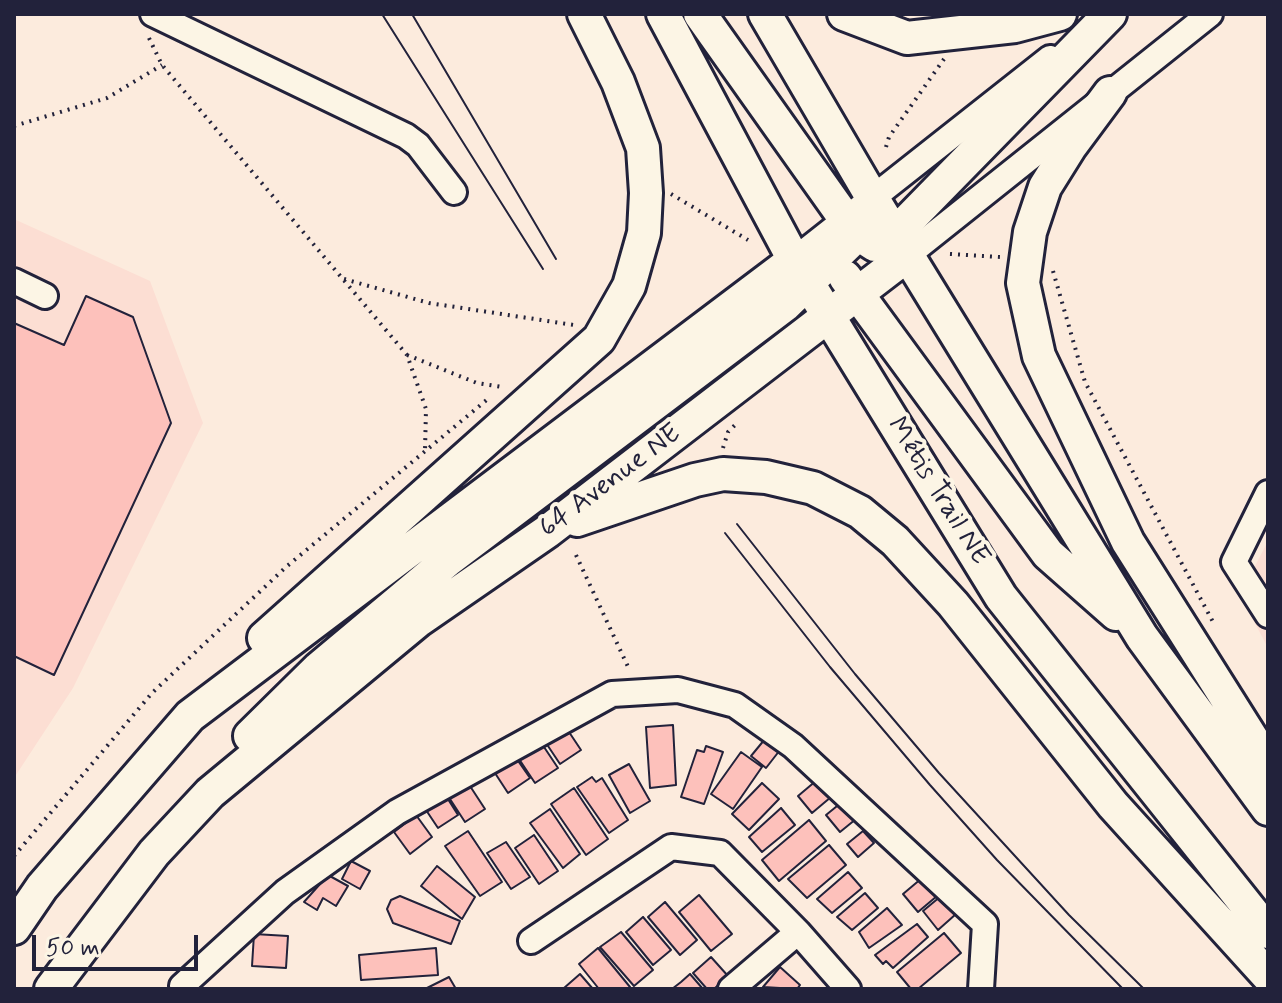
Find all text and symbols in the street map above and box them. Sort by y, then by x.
street label: Métis Trail NE [878,412,996,572]
street label: 64 Avenue NE [533,418,689,546]
scale bar [36,919,202,969]
text: 50 m [46,933,100,964]

